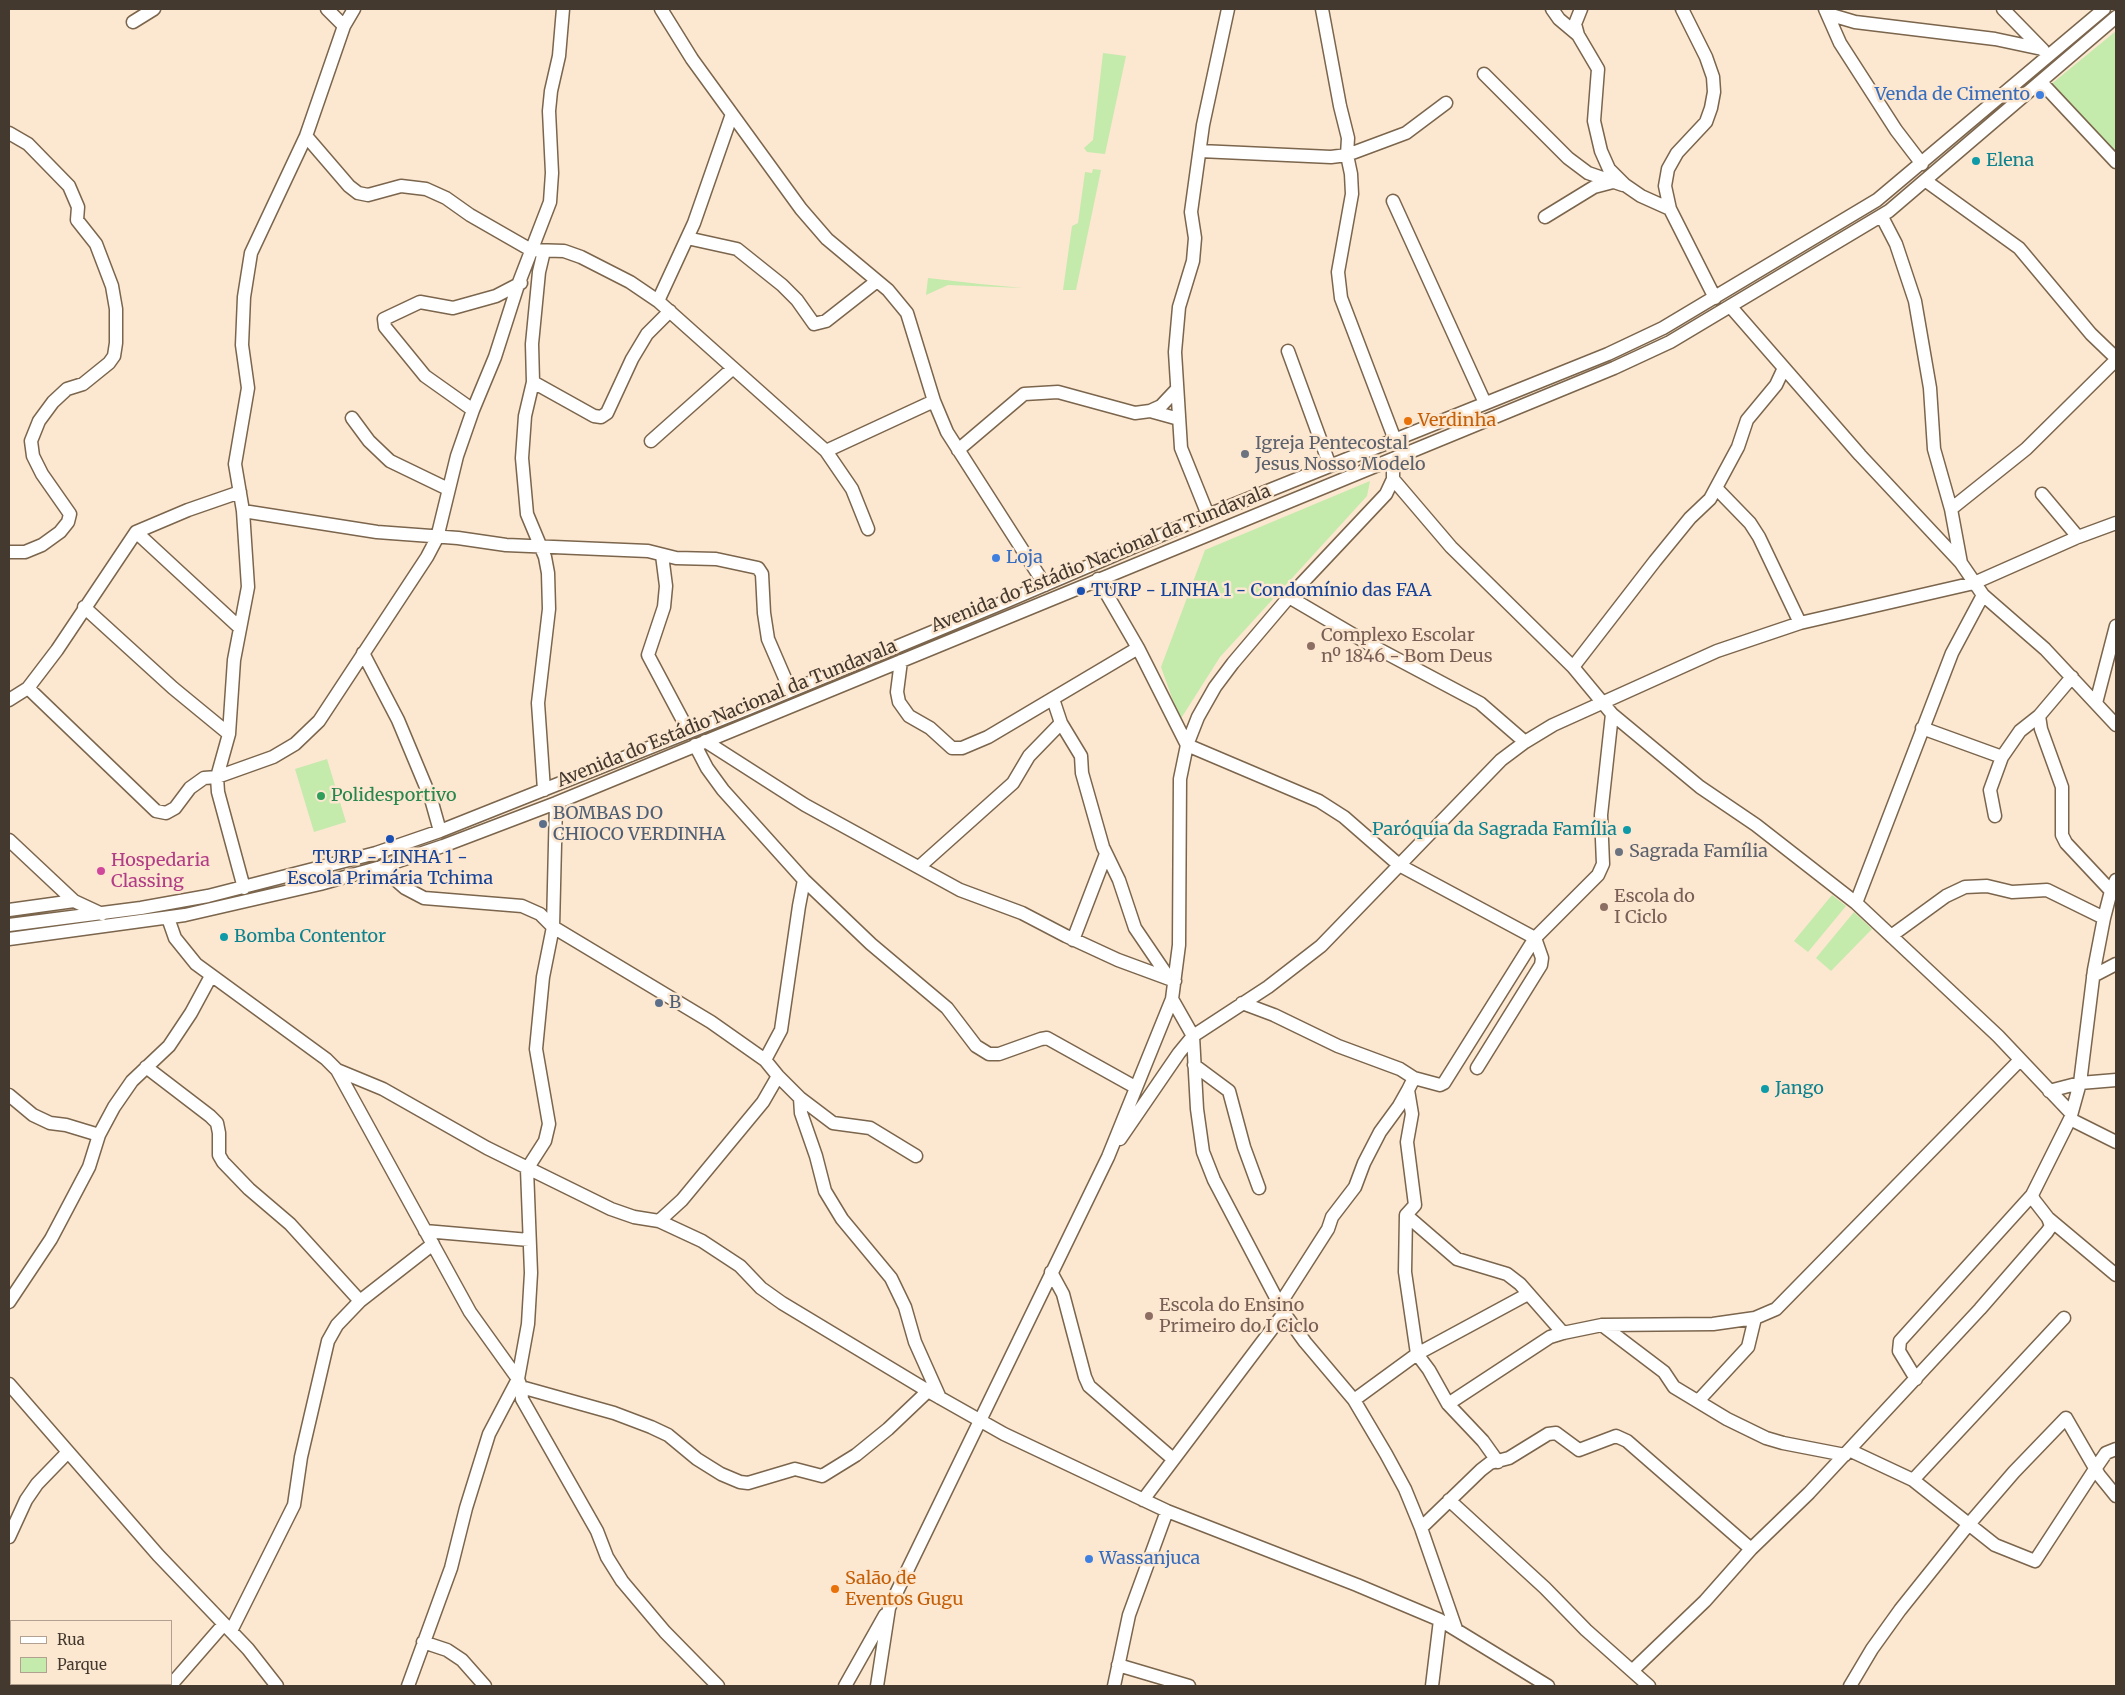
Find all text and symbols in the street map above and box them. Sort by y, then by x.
place label: Venda de Cimento [1875,84,2030,106]
marker: Venda de Cimento [2034,89,2046,101]
place label: Elena [1986,150,2034,172]
marker: Elena [1970,155,1982,167]
place label: Verdinha [1418,410,1496,432]
marker: Verdinha [1402,415,1414,427]
place label: Igreja Pentecostal Jesus Nosso Modelo [1255,433,1425,476]
marker: Igreja Pentecostal Jesus Nosso Modelo [1239,448,1251,460]
street label: Avenida do Estádio Nacional da Tundavala [928,481,1274,637]
place label: Loja [1006,547,1043,569]
marker: Loja [990,552,1002,564]
place label: TURP - LINHA 1 - Condomínio das FAA [1091,580,1431,602]
marker: TURP - LINHA 1 - Condomínio das FAA [1075,585,1087,597]
place label: Complexo Escolar nº 1846 - Bom Deus [1321,625,1493,668]
street label: Avenida do Estádio Nacional da Tundavala [554,636,900,792]
marker: Complexo Escolar nº 1846 - Bom Deus [1305,640,1317,652]
place label: Polidesportivo [331,785,457,807]
marker: Polidesportivo [315,790,327,802]
place label: BOMBAS DO CHIOCO VERDINHA [553,803,725,846]
marker: BOMBAS DO CHIOCO VERDINHA [537,818,549,830]
place label: Paróquia da Sagrada Família [1372,819,1617,841]
marker: Paróquia da Sagrada Família [1621,824,1633,836]
marker: TURP - LINHA 1 - Escola Primária Tchima [384,833,396,845]
place label: Sagrada Família [1629,841,1768,863]
marker: Sagrada Família [1613,846,1625,858]
place label: TURP - LINHA 1 - Escola Primária Tchima [287,847,493,890]
place label: Hospedaria Classing [111,850,210,892]
marker: Hospedaria Classing [95,865,107,877]
place label: Escola do I Ciclo [1614,886,1695,929]
marker: Escola do I Ciclo [1598,901,1610,913]
place label: Bomba Contentor [234,926,386,948]
marker: Bomba Contentor [218,931,230,943]
place label: B [669,992,681,1014]
marker: B [653,997,665,1009]
place label: Jango [1775,1078,1824,1100]
marker: Jango [1759,1083,1771,1095]
place label: Escola do Ensino Primeiro do I Ciclo [1159,1295,1319,1338]
marker: Escola do Ensino Primeiro do I Ciclo [1143,1310,1155,1322]
place label: Wassanjuca [1099,1548,1200,1570]
marker: Wassanjuca [1083,1553,1095,1565]
place label: Salão de Eventos Gugu [845,1568,964,1610]
marker: Salão de Eventos Gugu [829,1583,841,1595]
legend [10,1620,172,1685]
text: Rua [57,1630,85,1649]
text: Parque [57,1655,107,1674]

